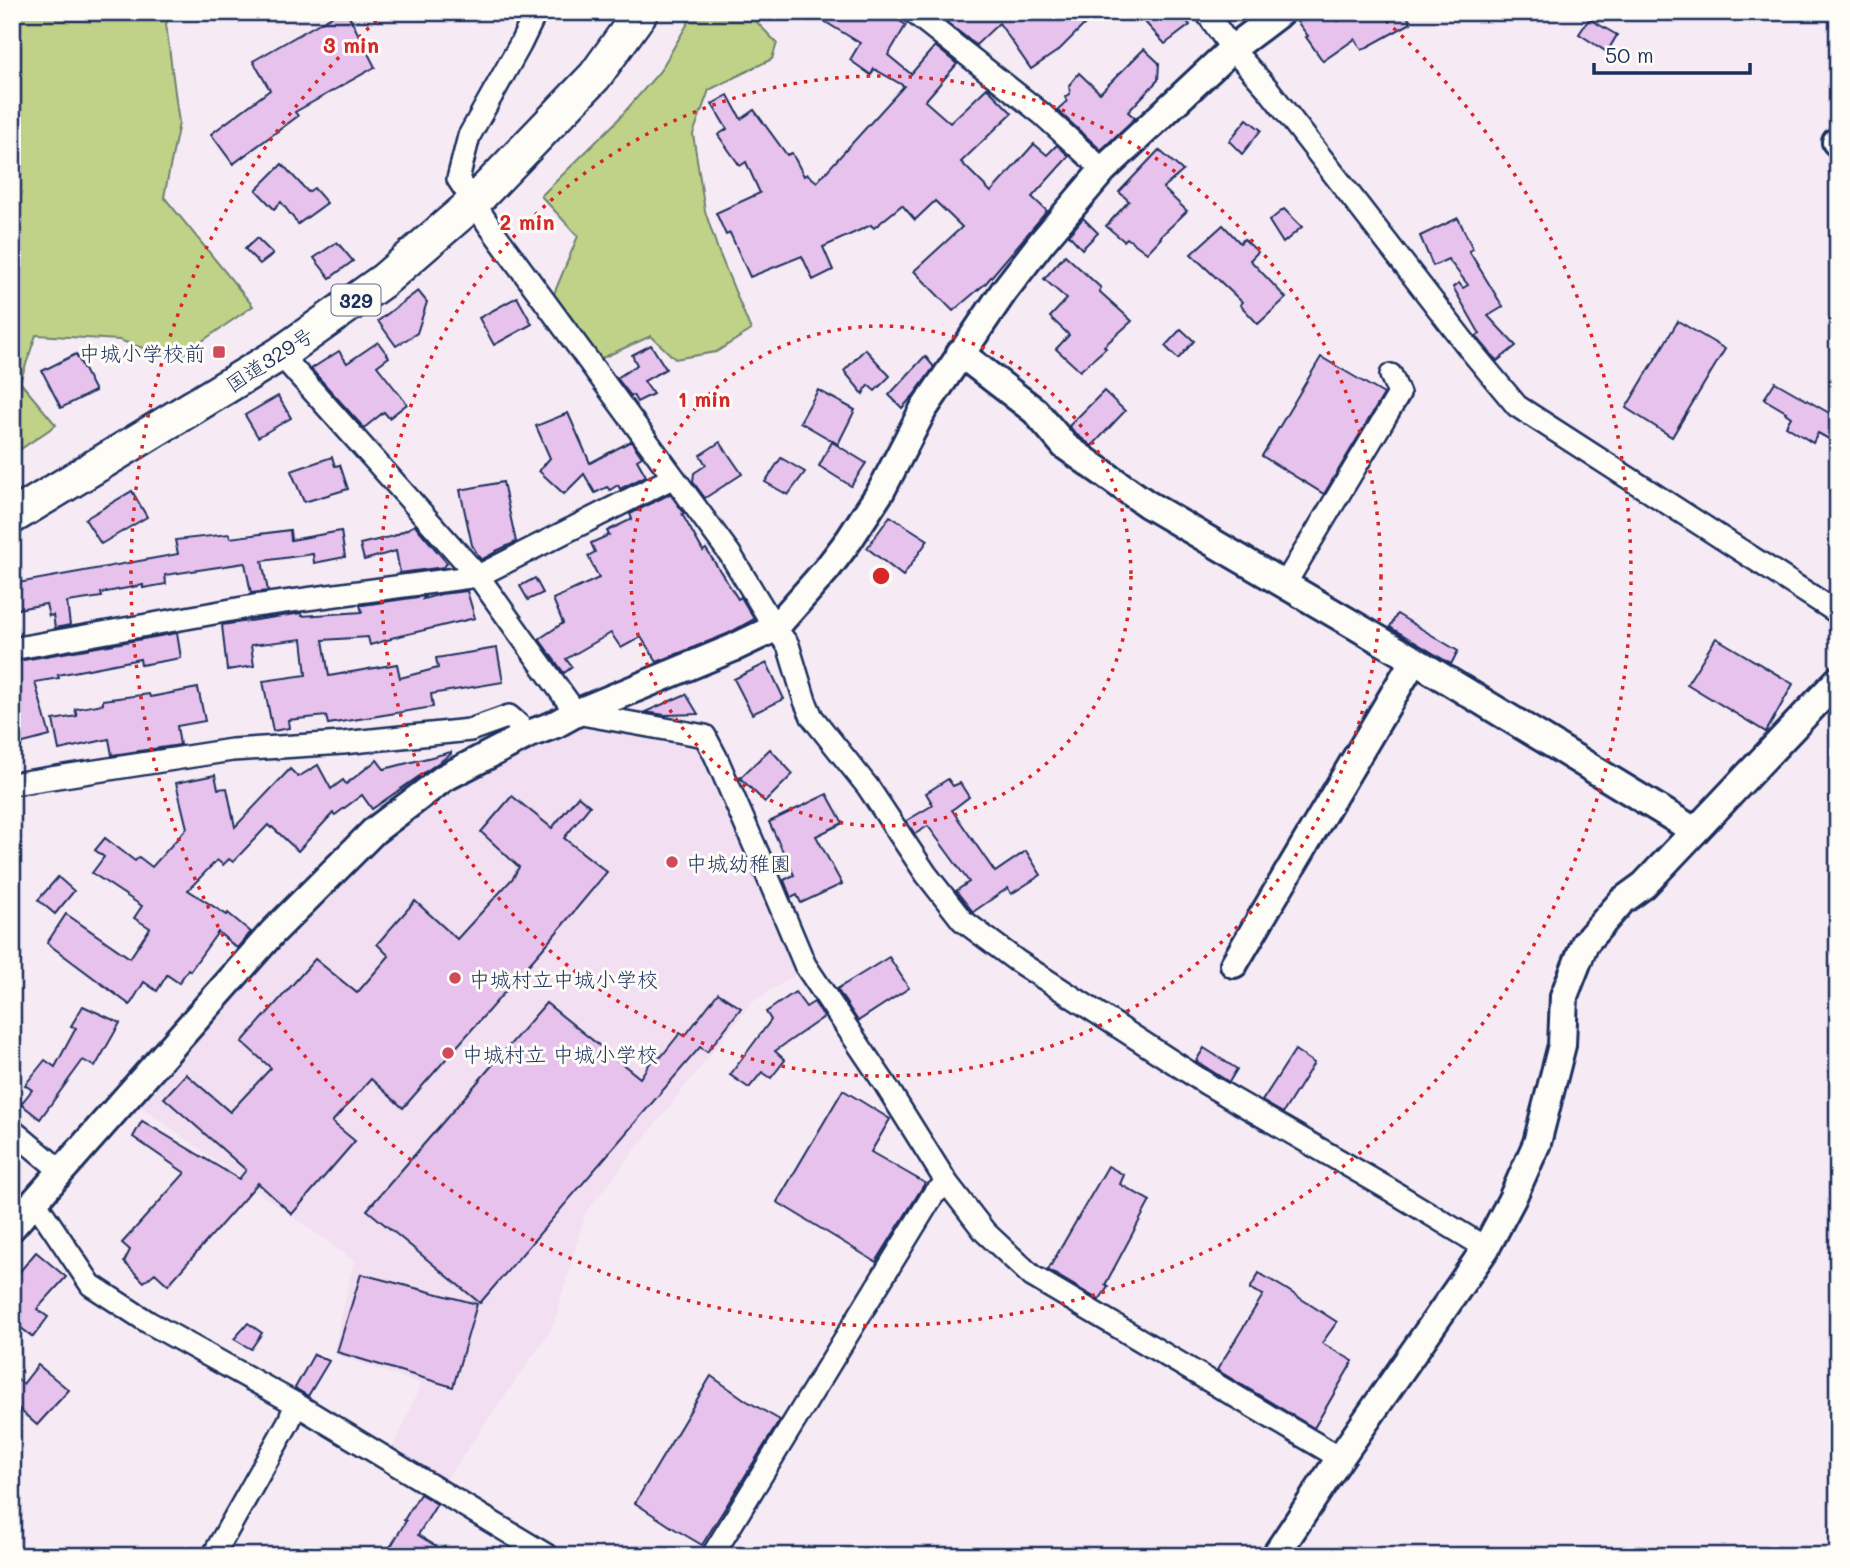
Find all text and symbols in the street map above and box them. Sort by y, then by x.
text: 3 min [323,31,379,58]
scale bar [1594,32,1750,76]
text: 50 m [1605,41,1654,68]
text: 2 min [499,208,555,235]
road number: 329 [332,284,380,316]
street label: 国道329号 [220,321,318,397]
place label: 中城小学校前 [79,339,205,366]
marker: 中城小学校前 [211,344,227,360]
text: 1 min [678,385,730,412]
centre of rings [869,564,893,588]
place label: 中城幼稚園 [686,849,791,876]
marker: 中城幼稚園 [664,854,680,870]
place label: 中城村立中城小学校 [469,965,658,992]
marker: 中城村立中城小学校 [447,970,463,986]
place label: 中城村立 中城小学校 [462,1040,658,1067]
marker: 中城村立 中城小学校 [440,1045,456,1061]

